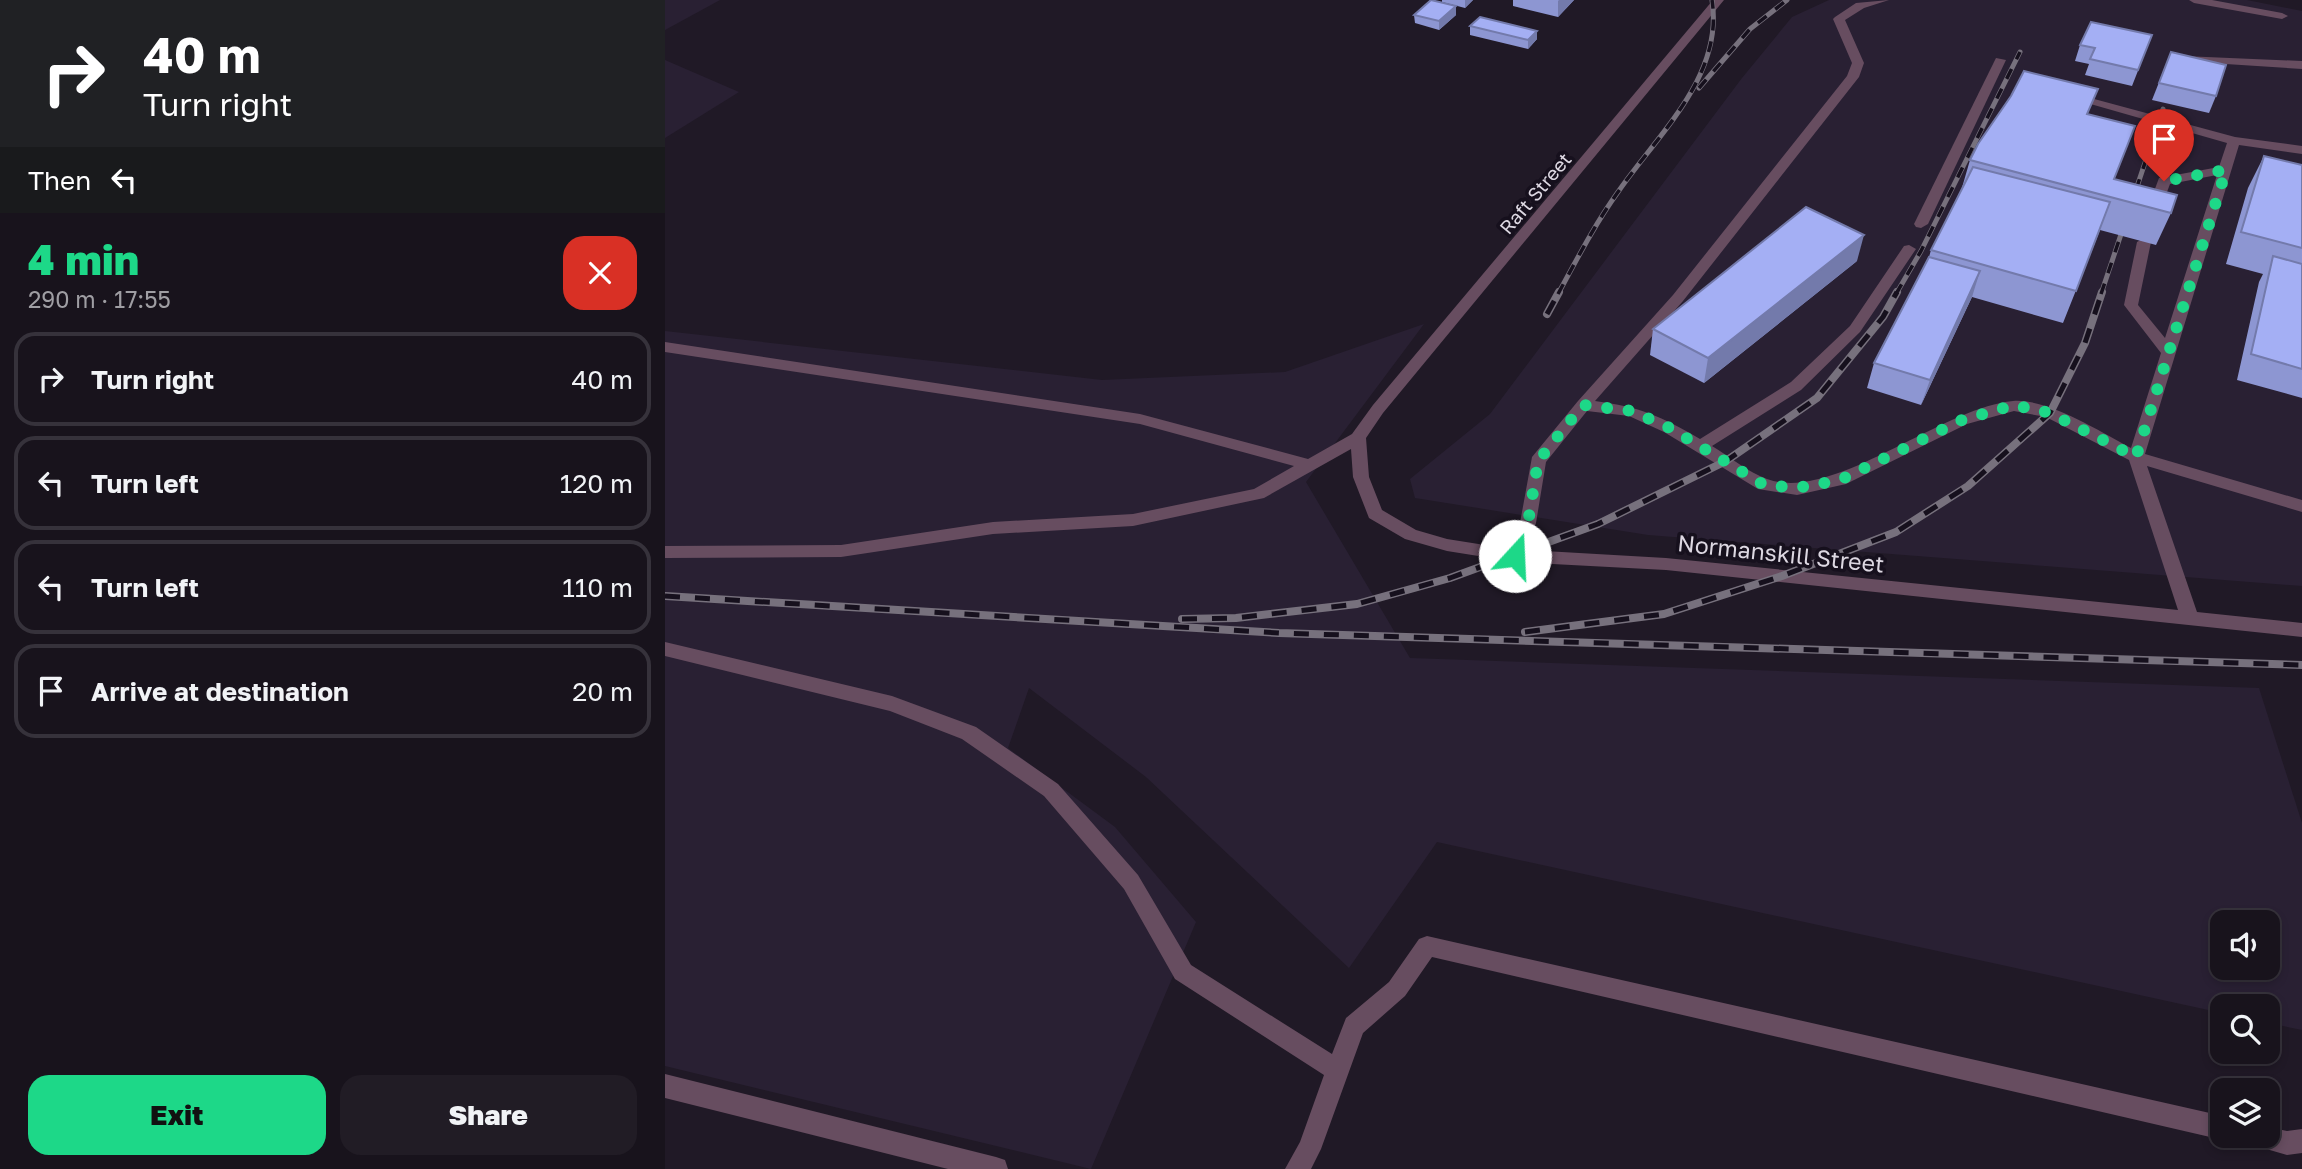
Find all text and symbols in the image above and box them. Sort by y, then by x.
text: 40 m [143,25,261,84]
icon: right [28,28,119,119]
text: Turn right [143,85,292,123]
pin [2134,109,2194,181]
icon: arrive [2145,120,2183,158]
street label: Raft Street [1494,148,1576,238]
icon: left [105,161,143,199]
text: Then [28,165,91,196]
text: 4 min [28,234,139,284]
button: close [563,236,637,310]
text: 290 m · 17:55 [28,285,171,313]
icon: right [32,360,70,398]
text: Turn right [91,364,214,395]
text: 40 m [572,364,633,395]
icon: left [32,464,70,502]
text: Turn left [91,468,199,499]
text: 120 m [560,468,633,499]
position arrow [1478,519,1552,593]
street label: Normanskill Street [1676,528,1886,578]
icon: left [32,568,70,606]
text: Turn left [91,572,199,603]
text: 110 m [562,572,633,603]
icon: arrive [32,672,70,710]
text: Arrive at destination [91,676,349,707]
text: 20 m [572,676,633,707]
map controls [2210,910,2280,1148]
button: sound [2210,910,2280,980]
button: search [2210,994,2280,1064]
button: Exit [28,1075,326,1155]
button: Share [340,1075,637,1155]
button: layers [2210,1078,2280,1148]

